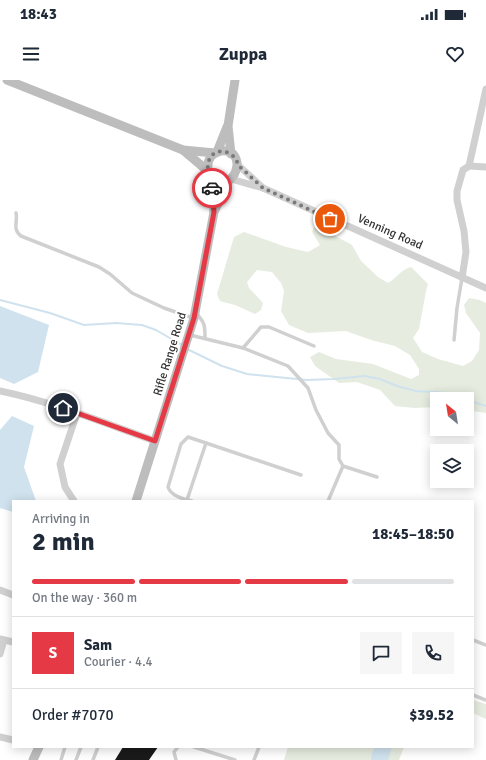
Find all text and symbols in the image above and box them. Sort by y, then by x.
text: 18:43 [20,5,57,23]
icon: menu [20,43,42,65]
text: Zuppa [219,43,267,65]
icon: heart [444,43,466,65]
courier [192,168,232,208]
icon: car [201,177,223,199]
pin [313,202,347,236]
icon: bag [319,208,341,230]
street label: Venning Road [355,211,425,253]
street label: Rifle Range Road [150,310,190,398]
pin [46,391,80,425]
north arrow [430,392,474,436]
map controls [430,392,474,488]
icon: home [52,397,74,419]
button: layers [430,444,474,488]
text: Arriving in [32,511,90,527]
text: 18:45–18:50 [372,525,454,543]
text: 2 min [32,526,95,558]
text: On the way · 360 m [32,590,137,606]
button: chat [360,632,402,674]
button: phone [412,632,454,674]
text: Sam [84,636,112,654]
text: S [49,644,57,662]
text: Courier · 4.4 [84,654,153,670]
text: Order #7070 [32,706,114,724]
text: $39.52 [409,706,454,724]

